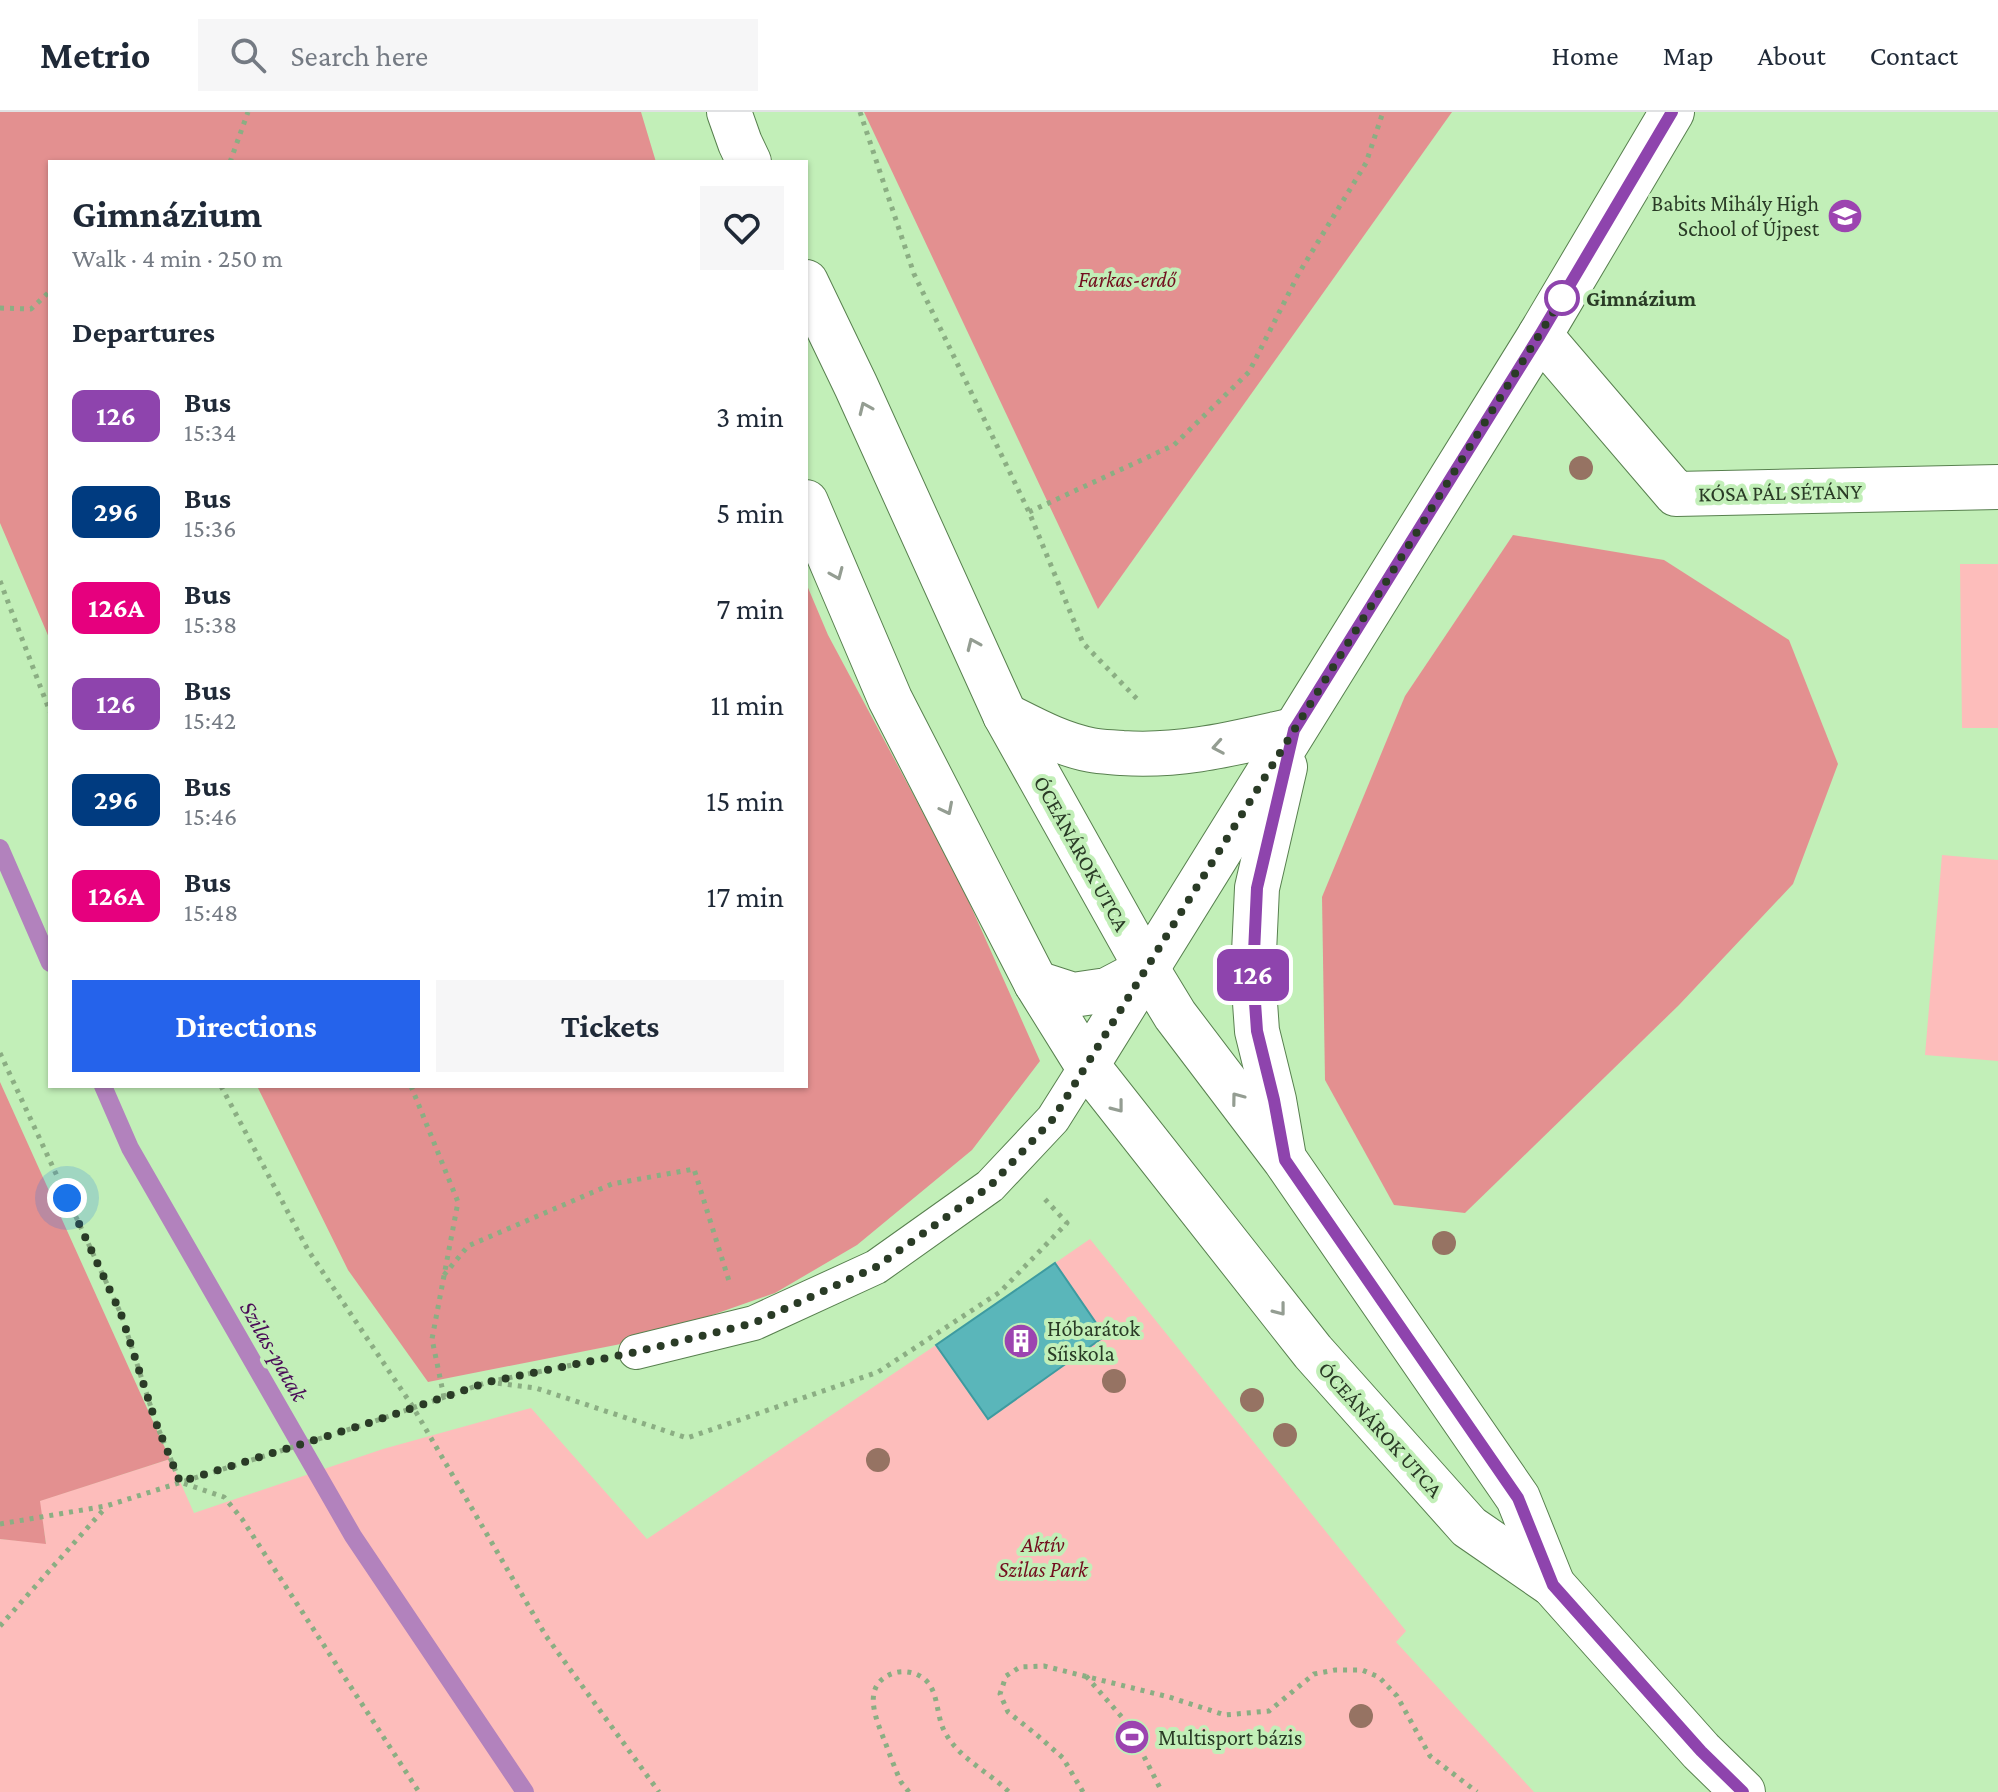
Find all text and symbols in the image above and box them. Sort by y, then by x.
search box [198,19,758,91]
icon: search [226,33,270,77]
text: Metrio [40,34,150,76]
text: Search here [290,39,428,72]
text: Home [1552,40,1619,71]
text: Map [1663,40,1714,71]
text: About [1758,40,1826,71]
text: Contact [1870,40,1958,71]
button: heart [700,186,784,270]
place label: Babits Mihály High School of Újpest [1651,191,1820,241]
text: Gimnázium [72,193,262,235]
school or university icon: Babits Mihály High School of Újpest [1826,197,1864,235]
text: Walk · 4 min · 250 m [72,244,283,273]
park label: Farkas-erdő [1078,267,1178,292]
marker: Gimnázium [1545,281,1579,315]
place label: Gimnázium [1586,286,1696,311]
text: Departures [72,315,215,348]
text: Bus [184,385,231,418]
text: 126 [96,400,136,431]
text: 3 min [716,400,784,433]
one-way arrow [859,401,875,416]
text: 15:34 [184,418,236,447]
street label: KÓSA PÁL SÉTÁNY [1698,479,1863,506]
text: Bus [184,481,231,514]
text: 296 [94,496,138,527]
text: 5 min [716,496,784,529]
text: 15:36 [184,514,236,543]
one-way arrow [827,566,843,580]
text: Bus [184,577,231,610]
text: 126A [88,592,144,623]
text: 7 min [716,592,784,625]
text: 15:38 [184,610,237,639]
one-way arrow [967,638,983,653]
text: Bus [184,673,231,706]
text: 126 [96,688,136,719]
text: 11 min [710,688,784,721]
text: 15:42 [184,706,236,735]
one-way arrow [1211,738,1224,755]
text: Bus [184,769,231,802]
street label: ÓCEÁNÁROK UTCA [1029,771,1135,936]
text: 296 [94,784,138,815]
text: 15 min [706,784,784,817]
one-way arrow [937,801,952,815]
text: 15:46 [184,802,237,831]
text: Bus [184,865,231,898]
text: 126A [88,880,144,911]
text: 17 min [707,880,784,913]
text: 15:48 [184,898,238,927]
line badge: 126 [1207,949,1299,1001]
text: 126 [1233,959,1273,990]
button: Directions [72,980,420,1072]
button: Tickets [436,980,784,1072]
one-way arrow [1233,1092,1247,1107]
one-way arrow [1108,1098,1122,1113]
your location [47,1178,87,1218]
water label: Szilas-patak [235,1296,315,1407]
one-way arrow [1270,1301,1284,1316]
place label: Hóbarátok Síiskola [1047,1316,1140,1366]
building icon: Hóbarátok Síiskola [1002,1322,1040,1360]
street label: ÓCEÁNÁROK UTCA [1313,1356,1448,1503]
park label: Aktív Szilas Park [998,1532,1089,1582]
sports icon: Multisport bázis [1113,1718,1151,1756]
place label: Multisport bázis [1158,1725,1302,1750]

